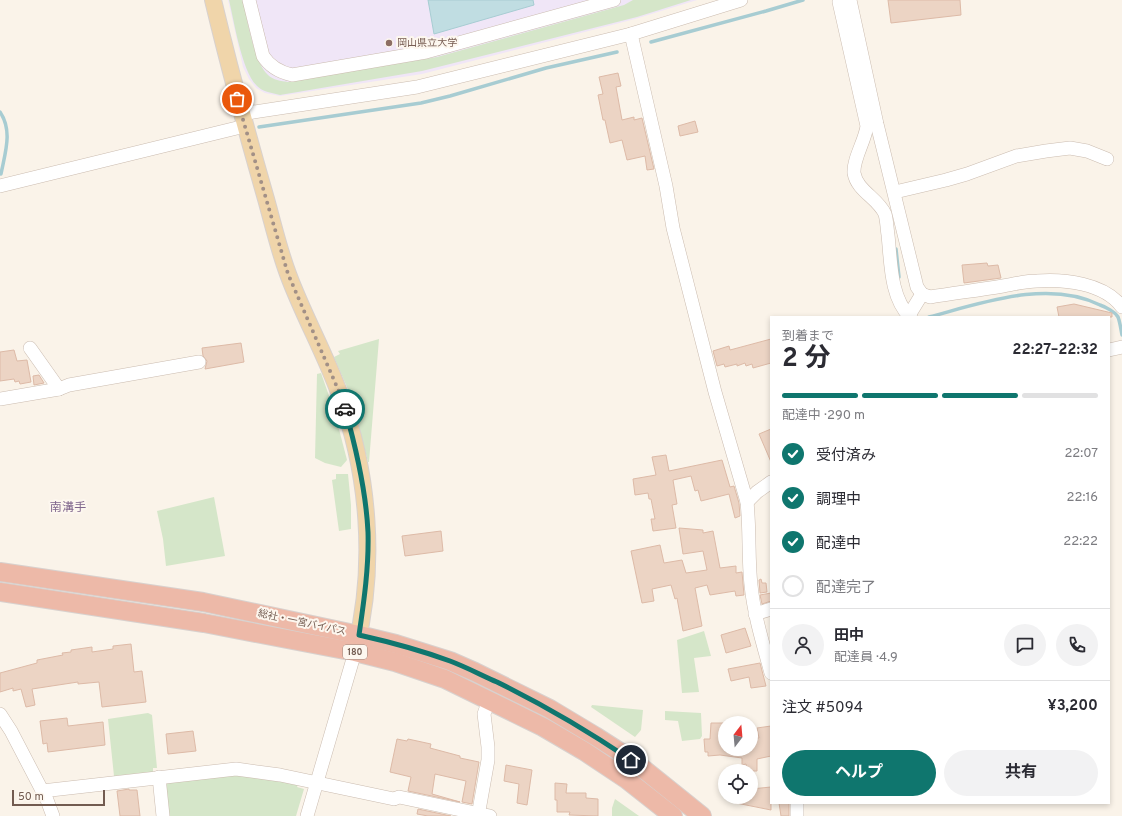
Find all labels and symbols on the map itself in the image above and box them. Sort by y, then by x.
place label: 岡山県立大学 [397,37,457,50]
marker: 岡山県立大学 [384,38,394,48]
pin [220,82,254,116]
courier [325,389,365,429]
district label: 南溝手 [50,500,86,516]
street label: 総社・一宮バイパス [257,607,347,639]
road number: 180 [343,645,367,659]
north arrow [718,716,758,756]
pin [614,743,648,777]
scale bar [12,788,105,807]

